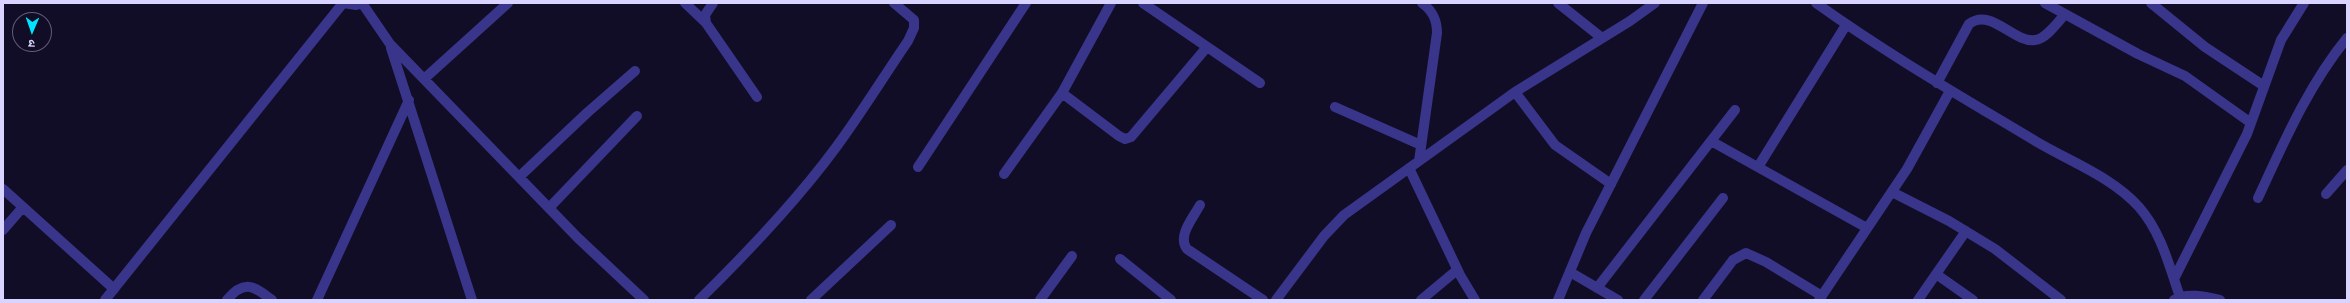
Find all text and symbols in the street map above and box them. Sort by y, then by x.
north arrow [12,12,52,52]
text: उ [28,37,35,50]

